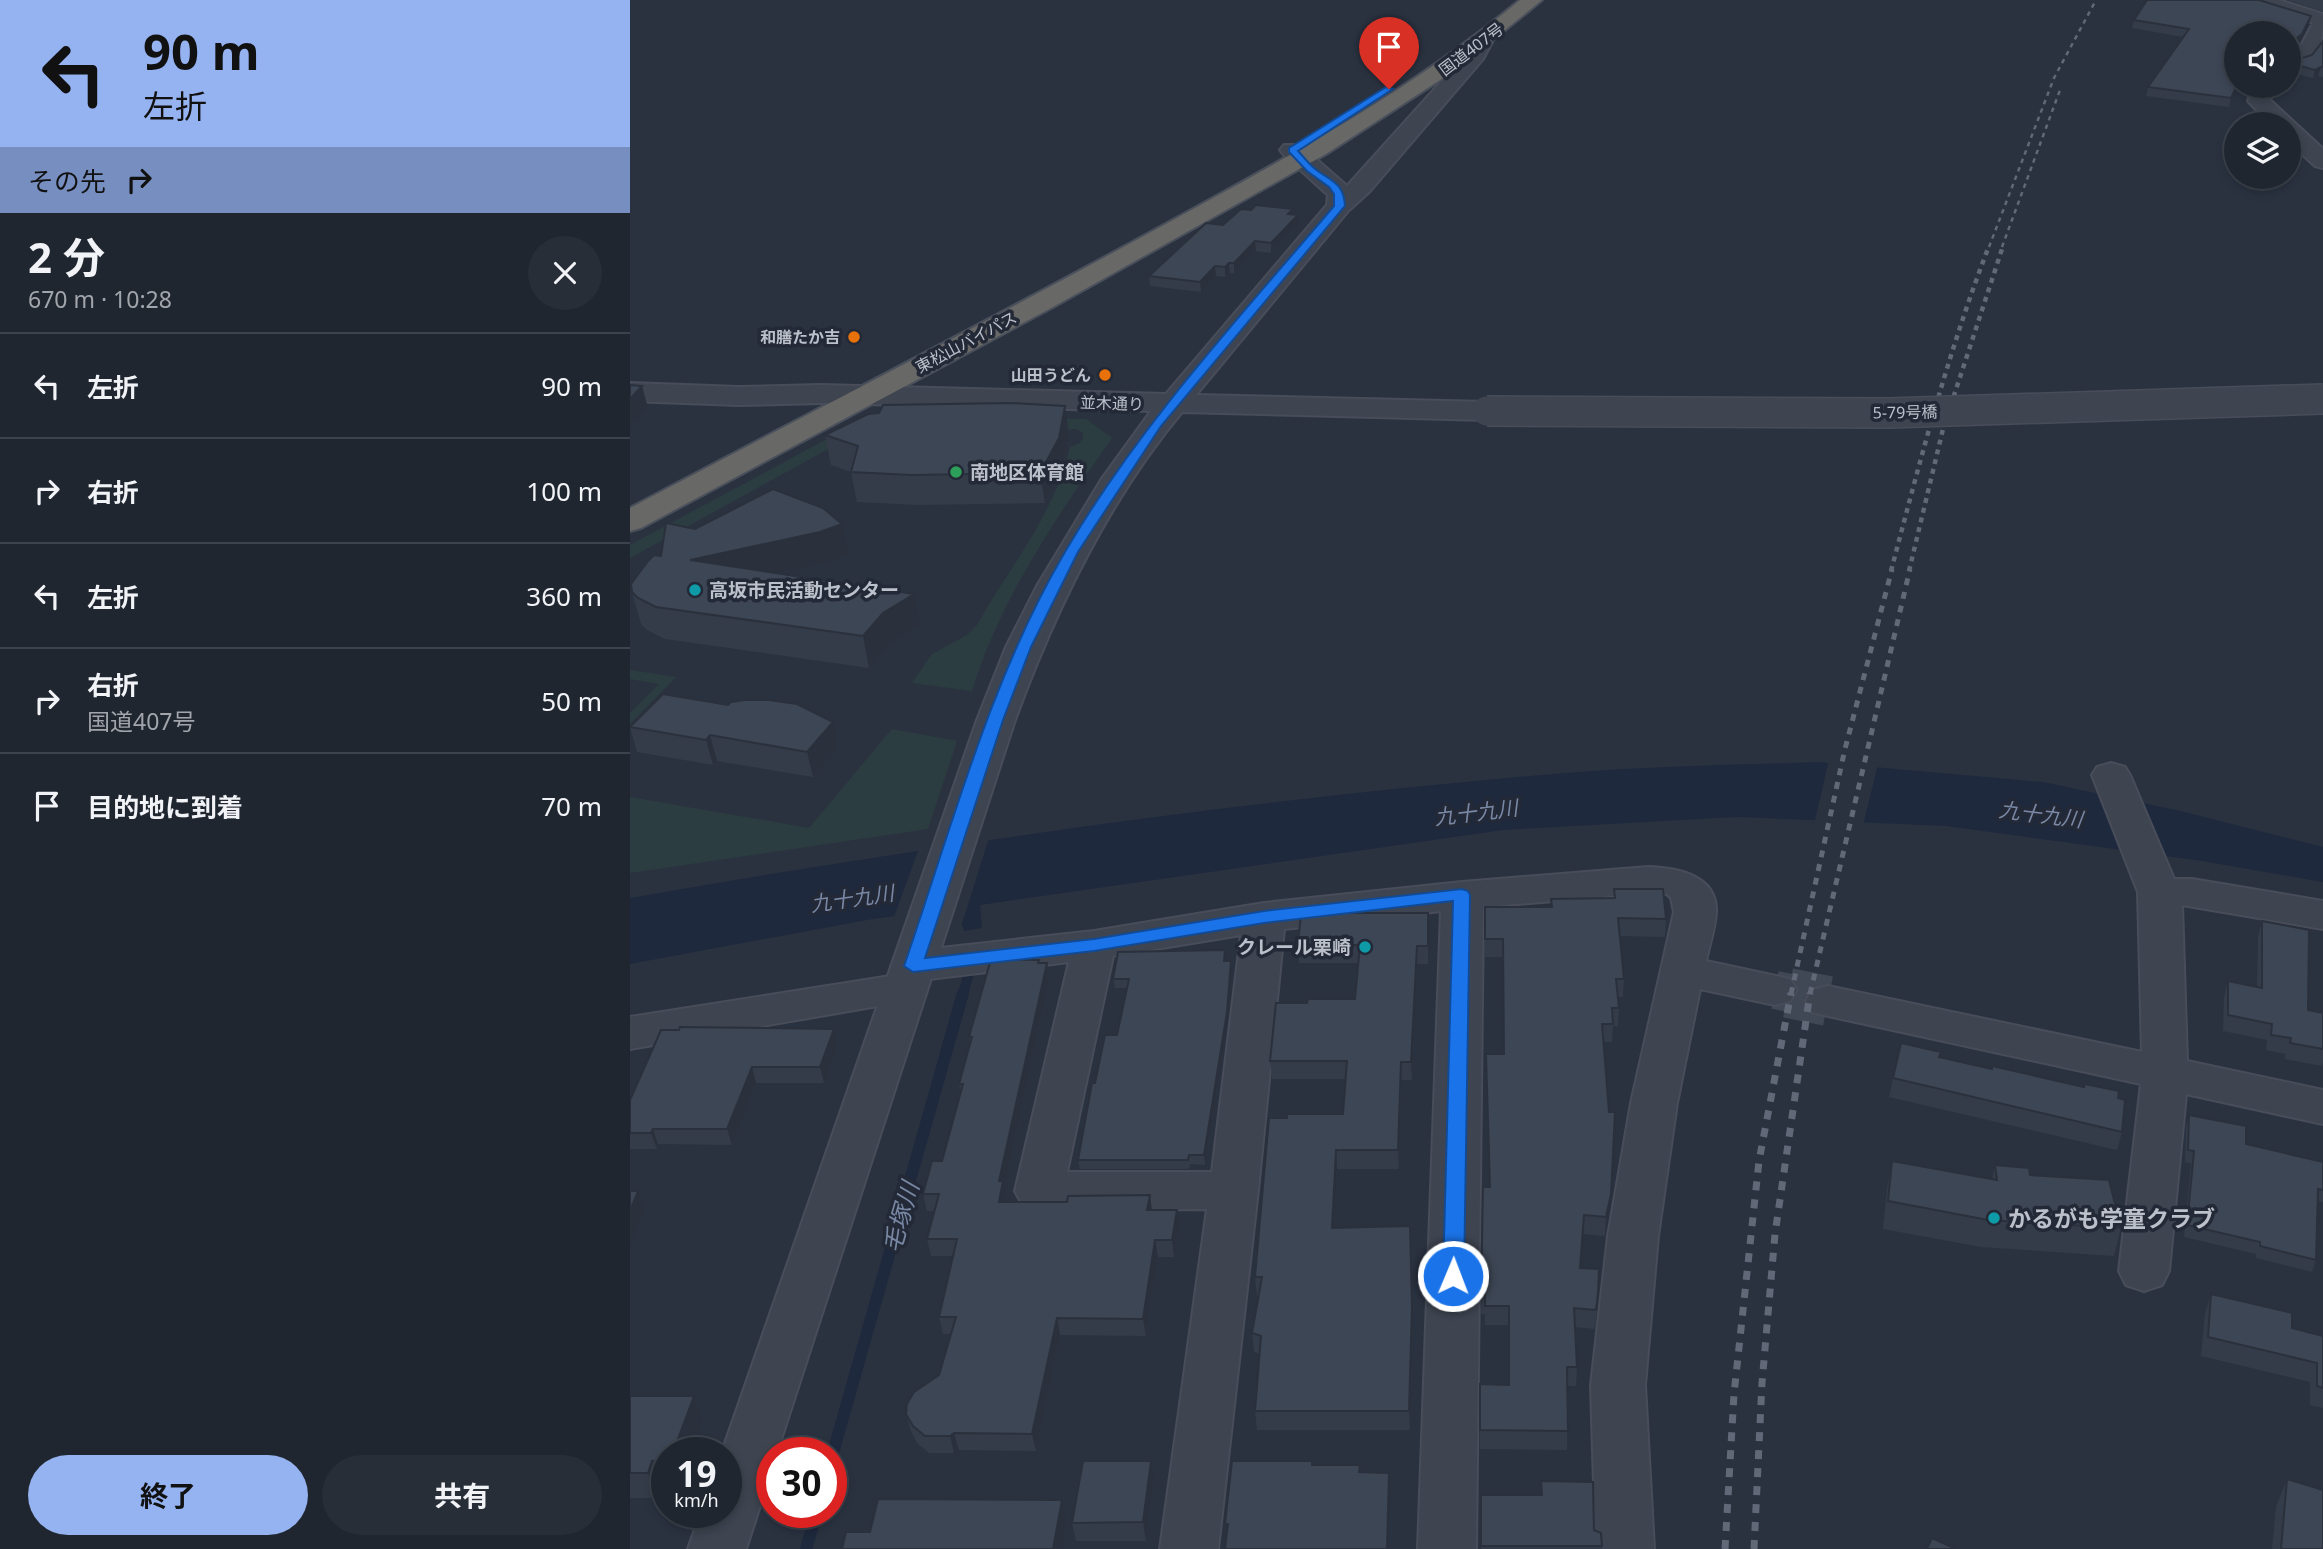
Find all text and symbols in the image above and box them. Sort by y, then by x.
pin [1359,17,1419,89]
text: 90 m [143,18,260,84]
street label: 国道407号 [1434,18,1508,80]
map controls [2224,21,2301,189]
button: sound [2224,21,2301,98]
icon: left [28,28,119,119]
icon: arrive [1370,28,1408,66]
text: 左折 [143,84,207,127]
button: layers [2224,112,2301,189]
icon: right [120,161,158,199]
text: その先 [28,163,106,199]
text: 2 分 [28,228,105,285]
button: close [528,236,602,310]
text: 670 m · 10:28 [28,283,172,315]
street label: 東松山バイパス [912,306,1020,378]
place label: 和膳たか吉 [760,326,840,348]
marker: 和膳たか吉 [846,329,862,345]
place label: 山田うどん [1011,364,1091,386]
icon: left [28,367,66,405]
marker: 山田うどん [1097,367,1113,383]
text: 90 m [541,368,602,404]
text: 左折 [87,369,139,405]
street label: 並木通り [1080,391,1144,415]
street label: 5-79号橋 [1873,400,1937,424]
place label: 南地区体育館 [970,459,1084,485]
marker: 南地区体育館 [948,464,964,480]
icon: right [28,472,66,510]
text: 100 m [526,473,602,509]
text: 右折 [87,474,139,510]
icon: left [28,577,66,615]
place label: 高坂市民活動センター [709,577,899,603]
text: 360 m [526,578,602,614]
text: 左折 [87,579,139,615]
marker: 高坂市民活動センター [687,582,703,598]
text: 右折 [87,667,139,703]
icon: right [28,682,66,720]
text: 50 m [541,683,602,719]
text: 国道407号 [87,705,195,737]
icon: arrive [28,787,66,825]
text: 70 m [541,788,602,824]
text: 目的地に到着 [87,789,243,825]
water label: 九十九川 [1433,793,1521,831]
water label: 九十九川 [1998,795,2086,833]
water label: 九十九川 [808,878,898,918]
place label: クレール栗崎 [1237,934,1351,960]
marker: クレール栗崎 [1357,939,1373,955]
water label: 毛塚川 [874,1175,927,1256]
place label: かるがも学童クラブ [2008,1202,2215,1234]
marker: かるがも学童クラブ [1986,1210,2002,1226]
position arrow [1416,1239,1490,1313]
speed limit sign: 30 [756,1437,847,1528]
text: 19 [676,1450,717,1497]
button: 終了 [28,1455,308,1535]
button: 共有 [322,1455,602,1535]
text: km/h [674,1488,719,1512]

